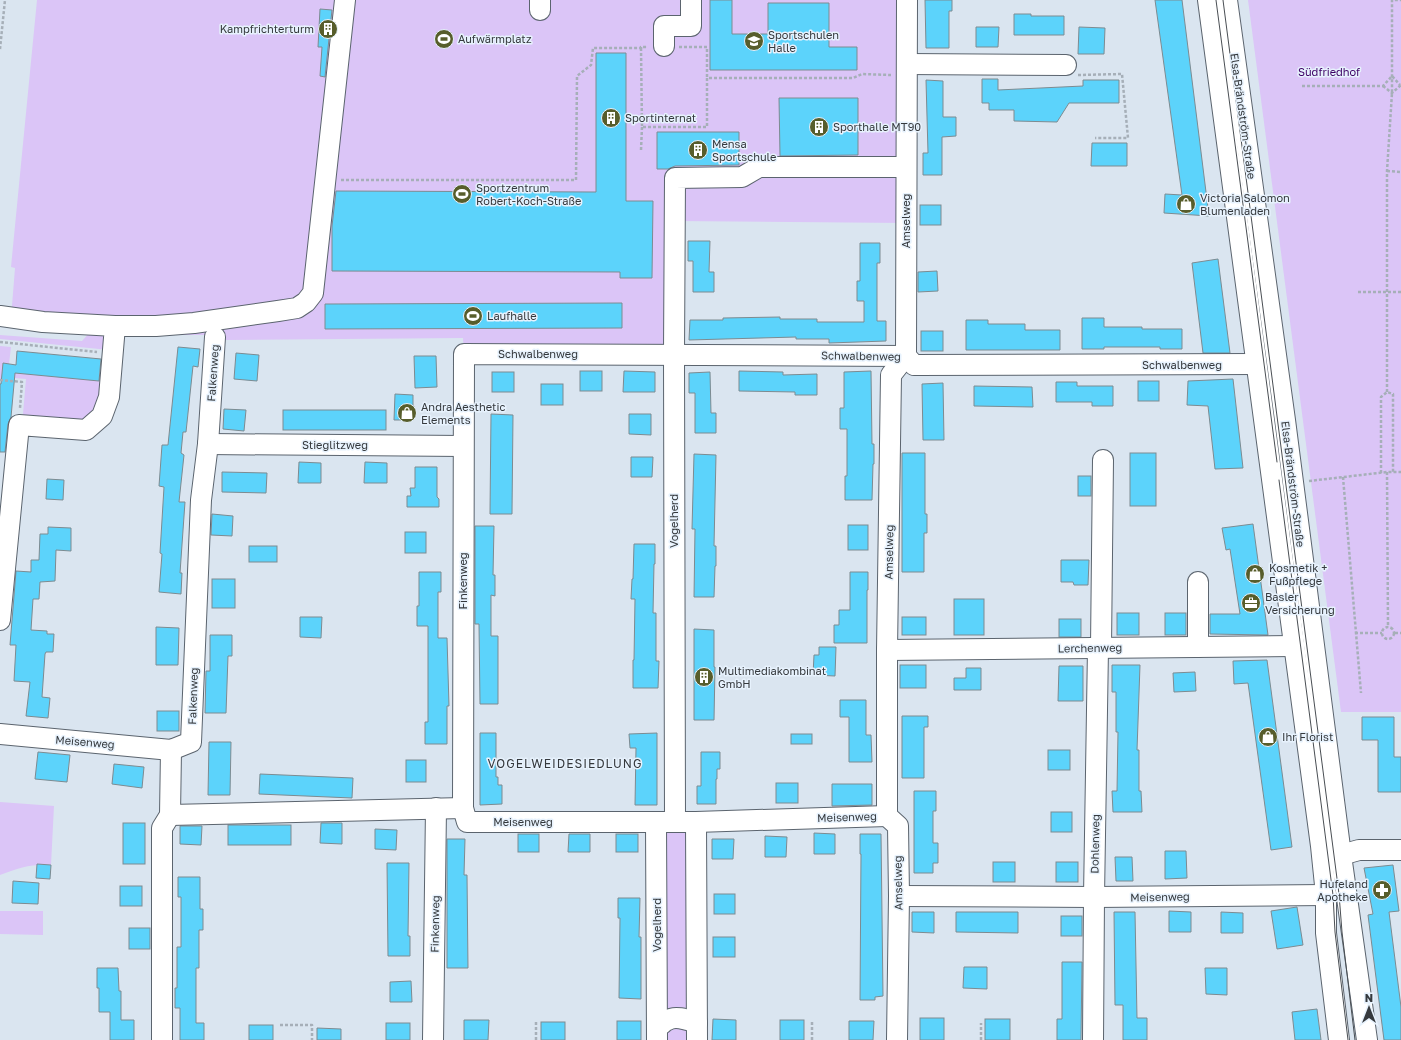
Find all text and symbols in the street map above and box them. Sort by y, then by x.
building icon: Kampfrichterturm [317,18,339,40]
place label: Kampfrichterturm [220,22,314,35]
sports icon: Aufwärmplatz [433,28,455,50]
place label: Sportschulen Halle [768,28,839,54]
school or university icon: Sportschulen Halle [743,30,765,52]
place label: Aufwärmplatz [458,32,532,45]
street label: Elsa-Brändström-Straße [1228,52,1259,180]
park label: Südfriedhof [1298,65,1360,78]
building icon: Sportinternat [600,107,622,129]
place label: Sportinternat [625,111,696,124]
building icon: Sporthalle MT90 [808,116,830,138]
place label: Sporthalle MT90 [833,120,921,133]
place label: Mensa Sportschule [712,137,776,163]
building icon: Mensa Sportschule [687,139,709,161]
place label: Sportzentrum Robert-Koch-Straße [476,181,581,207]
sports icon: Sportzentrum Robert-Koch-Straße [451,183,473,205]
place label: Victoria Salomon Blumenladen [1200,191,1290,217]
shop icon: Victoria Salomon Blumenladen [1175,193,1197,215]
street label: Amselweg [899,194,912,248]
sports icon: Laufhalle [462,305,484,327]
place label: Laufhalle [487,309,537,322]
street label: Falkenweg [204,344,221,402]
street label: Schwalbenweg [498,347,578,360]
street label: Schwalbenweg [821,348,901,363]
street label: Schwalbenweg [1142,358,1222,371]
place label: Andra Aesthetic Elements [421,400,505,426]
shop icon: Andra Aesthetic Elements [396,402,418,424]
street label: Elsa-Brändström-Straße [1279,420,1308,548]
street label: Stieglitzweg [302,438,368,451]
street label: Vogelherd [667,494,680,548]
street label: Amselweg [882,525,895,579]
street label: Finkenweg [456,552,469,610]
place label: Kosmetik + Fußpflege [1269,561,1327,587]
shop icon: Kosmetik + Fußpflege [1244,563,1266,585]
place label: Basler Versicherung [1265,590,1335,616]
office icon: Basler Versicherung [1240,592,1262,614]
street label: Lerchenweg [1058,640,1122,655]
place label: Multimediakombinat GmbH [718,664,826,690]
building icon: Multimediakombinat GmbH [693,666,715,688]
street label: Falkenweg [185,667,200,725]
shop icon: Ihr Florist [1257,726,1279,748]
place label: Ihr Florist [1282,730,1333,743]
street label: Meisenweg [55,732,115,751]
district label: VOGELWEIDESIEDLUNG [488,756,642,771]
street label: Meisenweg [817,809,877,824]
street label: Dohlenweg [1087,814,1102,874]
street label: Meisenweg [493,815,553,828]
street label: Amselweg [891,856,904,910]
place label: Hufeland Apotheke [1317,877,1368,903]
pharmacy icon: Hufeland Apotheke [1371,879,1393,901]
street label: Meisenweg [1130,889,1190,904]
street label: Finkenweg [428,895,441,953]
street label: Vogelherd [650,898,663,952]
north arrow [1349,988,1389,1028]
text: N [1365,991,1373,1004]

